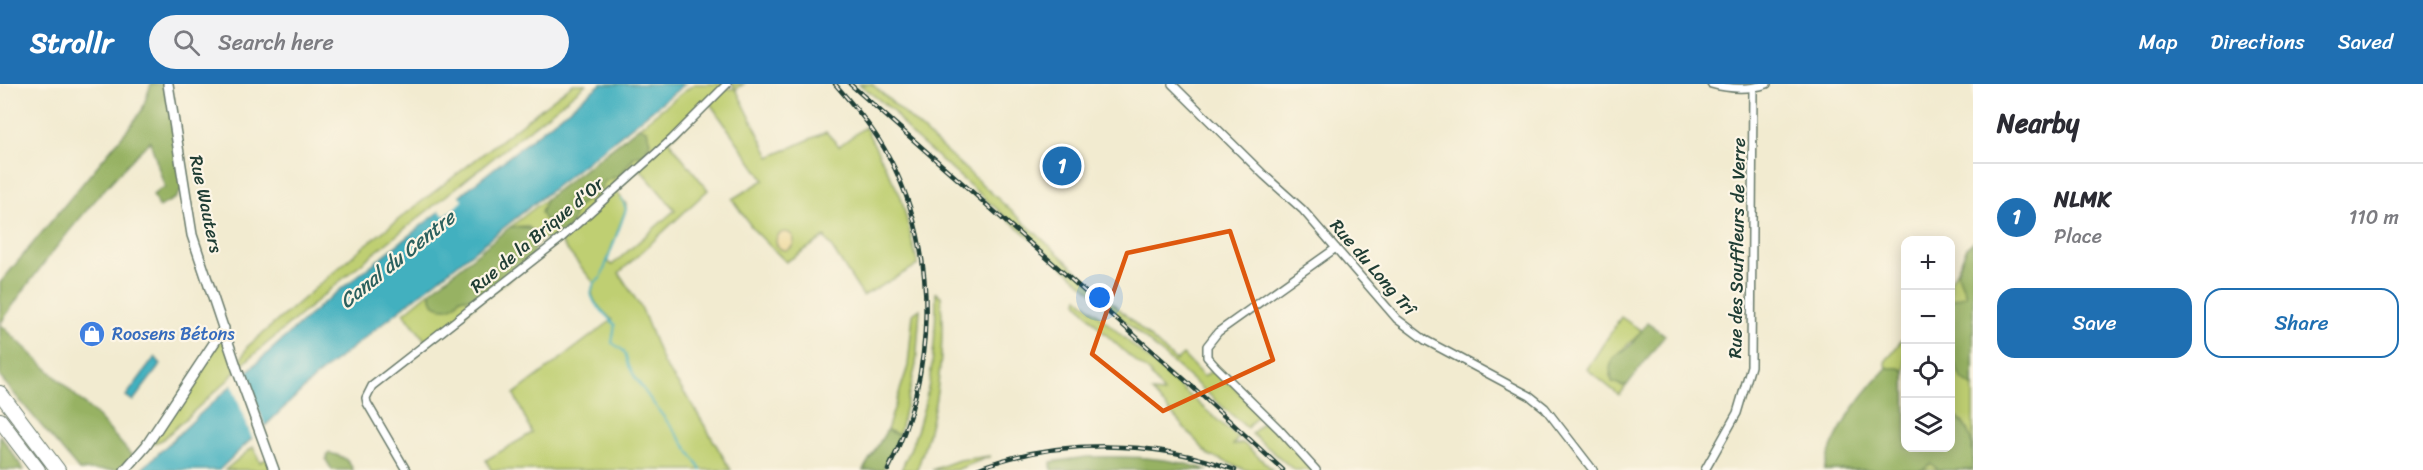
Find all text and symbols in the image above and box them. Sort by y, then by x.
search box [149,15,569,69]
text: Strollr [30,18,113,67]
text: Search here [218,23,334,62]
text: Map [2139,23,2177,61]
text: Directions [2210,23,2305,61]
text: Saved [2338,23,2393,61]
icon: search [170,26,203,59]
text: Nearby [1997,100,2079,146]
street label: Rue des Souffleurs de Verre [1719,137,1755,359]
pin: 1 [1042,144,1082,188]
street label: Rue Wauters [180,152,232,256]
street label: Rue de la Brique d'Or [463,168,613,301]
text: NLMK [2054,180,2111,219]
water label: Canal du Centre [331,200,465,318]
text: 1 [2012,200,2021,235]
text: 110 m [2349,200,2399,235]
street label: Rue du Long Trî [1322,211,1425,324]
text: Place [2054,219,2102,254]
map controls [1901,236,1955,452]
button: + [1901,236,1955,290]
your location [1085,283,1114,312]
button: Save [1997,288,2192,358]
button: Share [2204,288,2399,358]
button: − [1901,290,1955,344]
place label: Roosens Bétons [112,318,235,350]
shop icon: Roosens Bétons [77,319,107,349]
button: locate [1901,344,1955,398]
button: layers [1901,398,1955,452]

